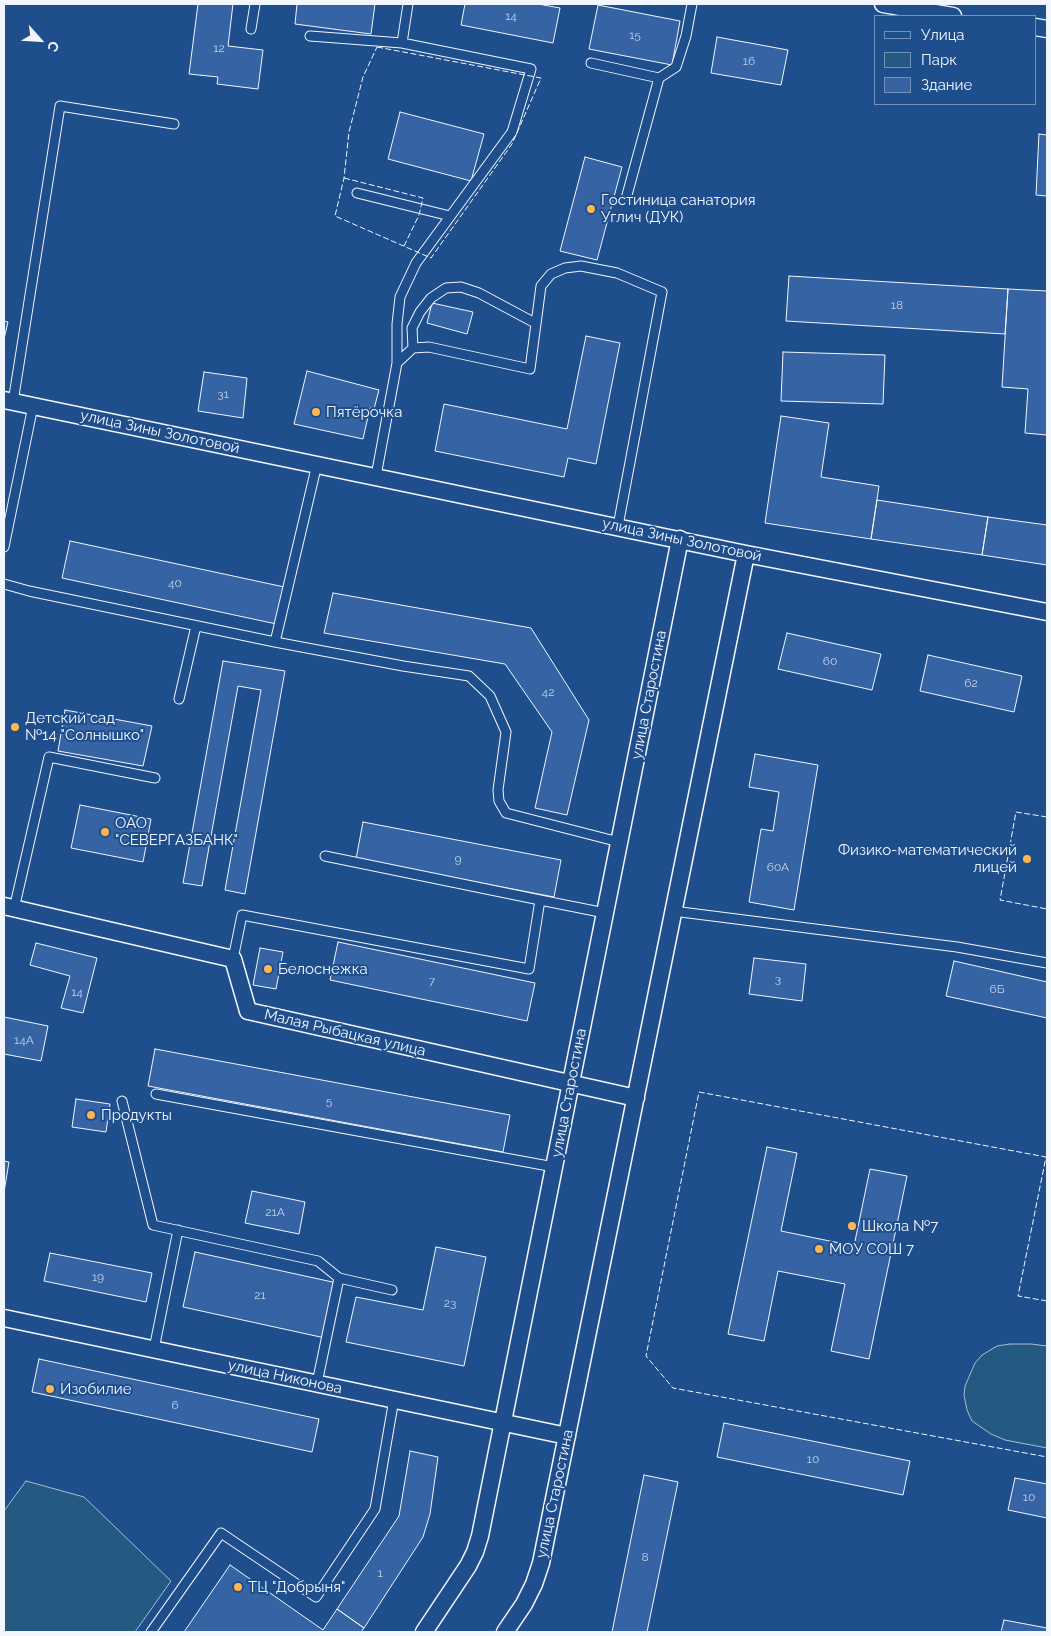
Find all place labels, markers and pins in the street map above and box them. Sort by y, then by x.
place label: Гостиница санатория Углич (ДУК) [601,191,756,226]
marker: Гостиница санатория Углич (ДУК) [585,203,597,215]
place label: Пятёрочка [326,403,402,421]
marker: Пятёрочка [310,406,322,418]
place label: Детский сад №14 "Солнышко" [25,709,144,744]
marker: Детский сад №14 "Солнышко" [9,721,21,733]
place label: ОАО "СЕВЕРГАЗБАНК" [115,814,238,849]
marker: ОАО "СЕВЕРГАЗБАНК" [99,826,111,838]
place label: Физико-математический лицей [838,841,1017,876]
marker: Физико-математический лицей [1021,853,1033,865]
place label: Белоснежка [278,960,368,978]
marker: Белоснежка [262,963,274,975]
place label: Продукты [101,1106,172,1124]
marker: Продукты [85,1109,97,1121]
place label: Школа №7 [862,1217,938,1235]
marker: Школа №7 [846,1220,858,1232]
place label: МОУ СОШ 7 [829,1240,914,1258]
marker: МОУ СОШ 7 [813,1243,825,1255]
place label: Изобилие [60,1380,132,1398]
marker: Изобилие [44,1383,56,1395]
place label: ТЦ "Добрыня" [248,1578,345,1596]
marker: ТЦ "Добрыня" [232,1581,244,1593]

